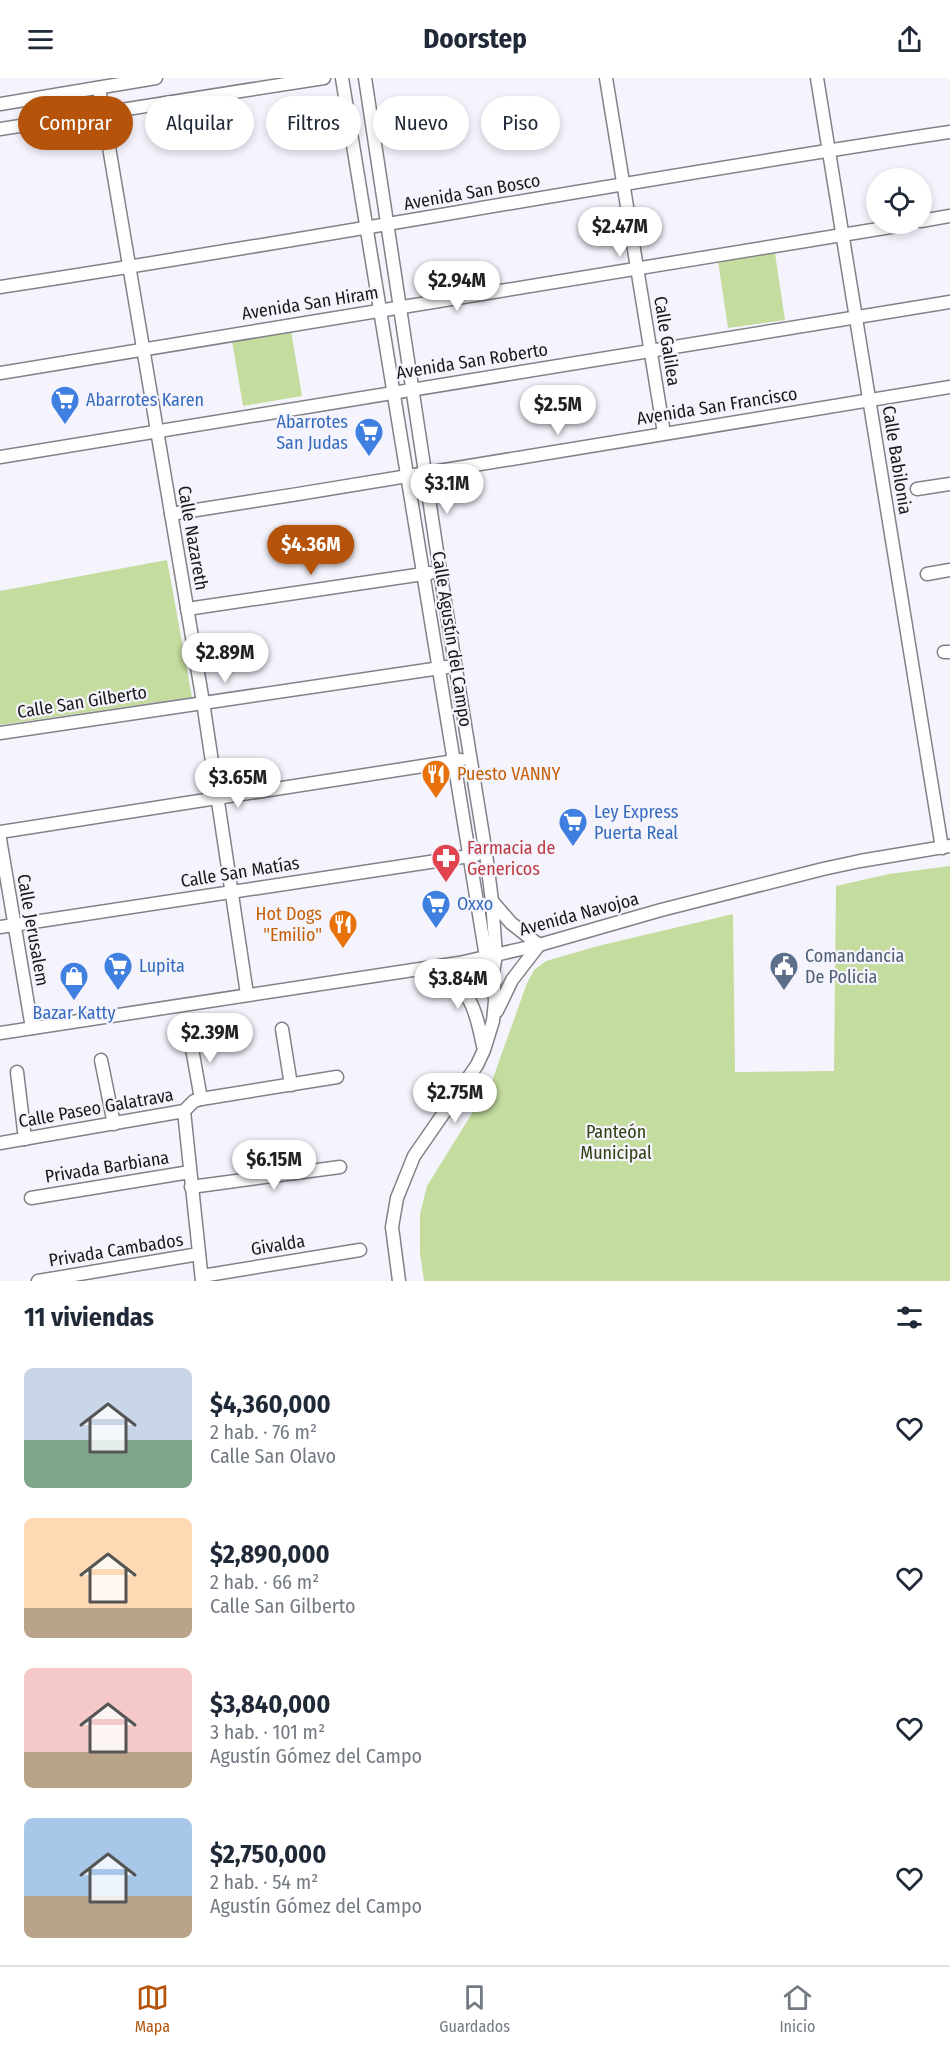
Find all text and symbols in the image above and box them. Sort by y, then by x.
icon: menu [24,23,57,56]
text: Doorstep [423,23,527,55]
icon: share [893,23,926,56]
chip: Comprar [18,96,133,150]
chip: Alquilar [145,96,254,150]
chip: Filtros [266,96,361,150]
chip: Nuevo [373,96,469,150]
chip: Piso [481,96,560,150]
map controls [866,168,932,234]
button: locate [866,168,932,234]
street label: Avenida San Bosco [402,169,542,215]
pin: $2.47M [571,207,669,258]
text: $2.47M [592,214,648,238]
pin: $2.94M [408,261,506,312]
text: $2.94M [428,268,486,292]
street label: Avenida San Hiram [240,281,380,325]
street label: Calle Galilea [649,295,685,388]
street label: Avenida San Roberto [395,338,549,384]
street label: Avenida San Francisco [635,382,799,430]
supermarket icon: Abarrotes Karen [49,384,81,426]
pin: $2.5M [516,385,600,436]
place label: Abarrotes Karen [86,389,204,411]
text: $2.5M [534,392,582,416]
street label: Calle Babilonia [878,404,916,516]
place label: Abarrotes San Judas [276,411,348,454]
supermarket icon: Abarrotes San Judas [353,416,385,458]
pin: $3.1M [405,464,489,515]
text: $3.1M [425,471,469,495]
street label: Calle Nazareth [173,484,213,592]
pin: $4.36M [262,525,360,576]
text: $4.36M [281,532,341,556]
street label: Calle Agustín del Campo [427,550,477,728]
pin: $2.89M [176,633,274,684]
text: $2.89M [196,640,254,664]
street label: Calle San Gilberto [16,681,148,723]
pin: $3.65M [189,758,287,809]
restaurant icon: Puesto VANNY [420,758,452,800]
place label: Puesto VANNY [457,763,561,785]
text: $3.65M [209,765,267,789]
place label: Ley Express Puerta Real [594,801,679,844]
supermarket icon: Ley Express Puerta Real [557,806,589,848]
place label: Farmacia de Genericos [467,837,556,880]
pharmacy icon: Farmacia de Genericos [430,842,462,884]
street label: Calle San Matías [179,852,301,892]
street label: Calle Jerusalem [12,872,54,988]
street label: Avenida Navojoa [517,887,641,940]
supermarket icon: Oxxo [420,888,452,930]
place label: Oxxo [457,893,493,915]
place label: Hot Dogs "Emilio" [256,903,322,946]
restaurant icon: Hot Dogs "Emilio" [327,908,359,950]
place label: Comandancia De Policia [805,945,905,988]
supermarket icon: Lupita [102,950,134,992]
public building icon: Comandancia De Policia [768,950,800,992]
place label: Lupita [139,955,185,977]
pin: $3.84M [409,959,507,1010]
shop icon: Bazar Katty [58,960,90,1002]
text: $3.84M [428,966,488,990]
place label: Bazar Katty [33,1002,115,1024]
pin: $2.39M [161,1013,259,1064]
text: $2.39M [181,1020,239,1044]
pin: $2.75M [406,1073,504,1124]
text: $2.75M [427,1080,483,1104]
street label: Calle Paseo Galatrava [17,1084,175,1132]
park label: Panteón Municipal [580,1121,652,1164]
pin: $6.15M [225,1140,323,1191]
street label: Privada Barbiana [43,1146,171,1188]
text: $6.15M [246,1147,302,1171]
street label: Privada Cambados [47,1228,185,1271]
street label: Givalda [249,1230,307,1260]
icon: filters [893,1301,926,1334]
text: 11 viviendas [24,1302,154,1333]
text: $4,360,000 [210,1389,331,1420]
icon: home [72,1392,144,1464]
icon: heart [893,1412,926,1445]
text: 2 hab. · 76 m² [210,1420,317,1444]
text: Calle San Olavo [210,1444,336,1468]
text: $2,890,000 [210,1539,330,1570]
icon: home [72,1542,144,1614]
icon: heart [893,1562,926,1595]
text: 2 hab. · 66 m² [210,1570,319,1594]
text: Calle San Gilberto [210,1594,356,1618]
text: $3,840,000 [210,1689,331,1720]
icon: home [72,1692,144,1764]
icon: heart [893,1712,926,1745]
text: 3 hab. · 101 m² [210,1720,325,1744]
text: Agustín Gómez del Campo [210,1744,422,1768]
text: $2,750,000 [210,1839,326,1870]
icon: home [72,1842,144,1914]
icon: heart [893,1862,926,1895]
text: 2 hab. · 54 m² [210,1870,318,1894]
text: Agustín Gómez del Campo [210,1894,422,1918]
tab: Mapa [135,1981,170,2036]
tab: Guardados [439,1981,510,2036]
tab: Inicio [779,1981,815,2036]

